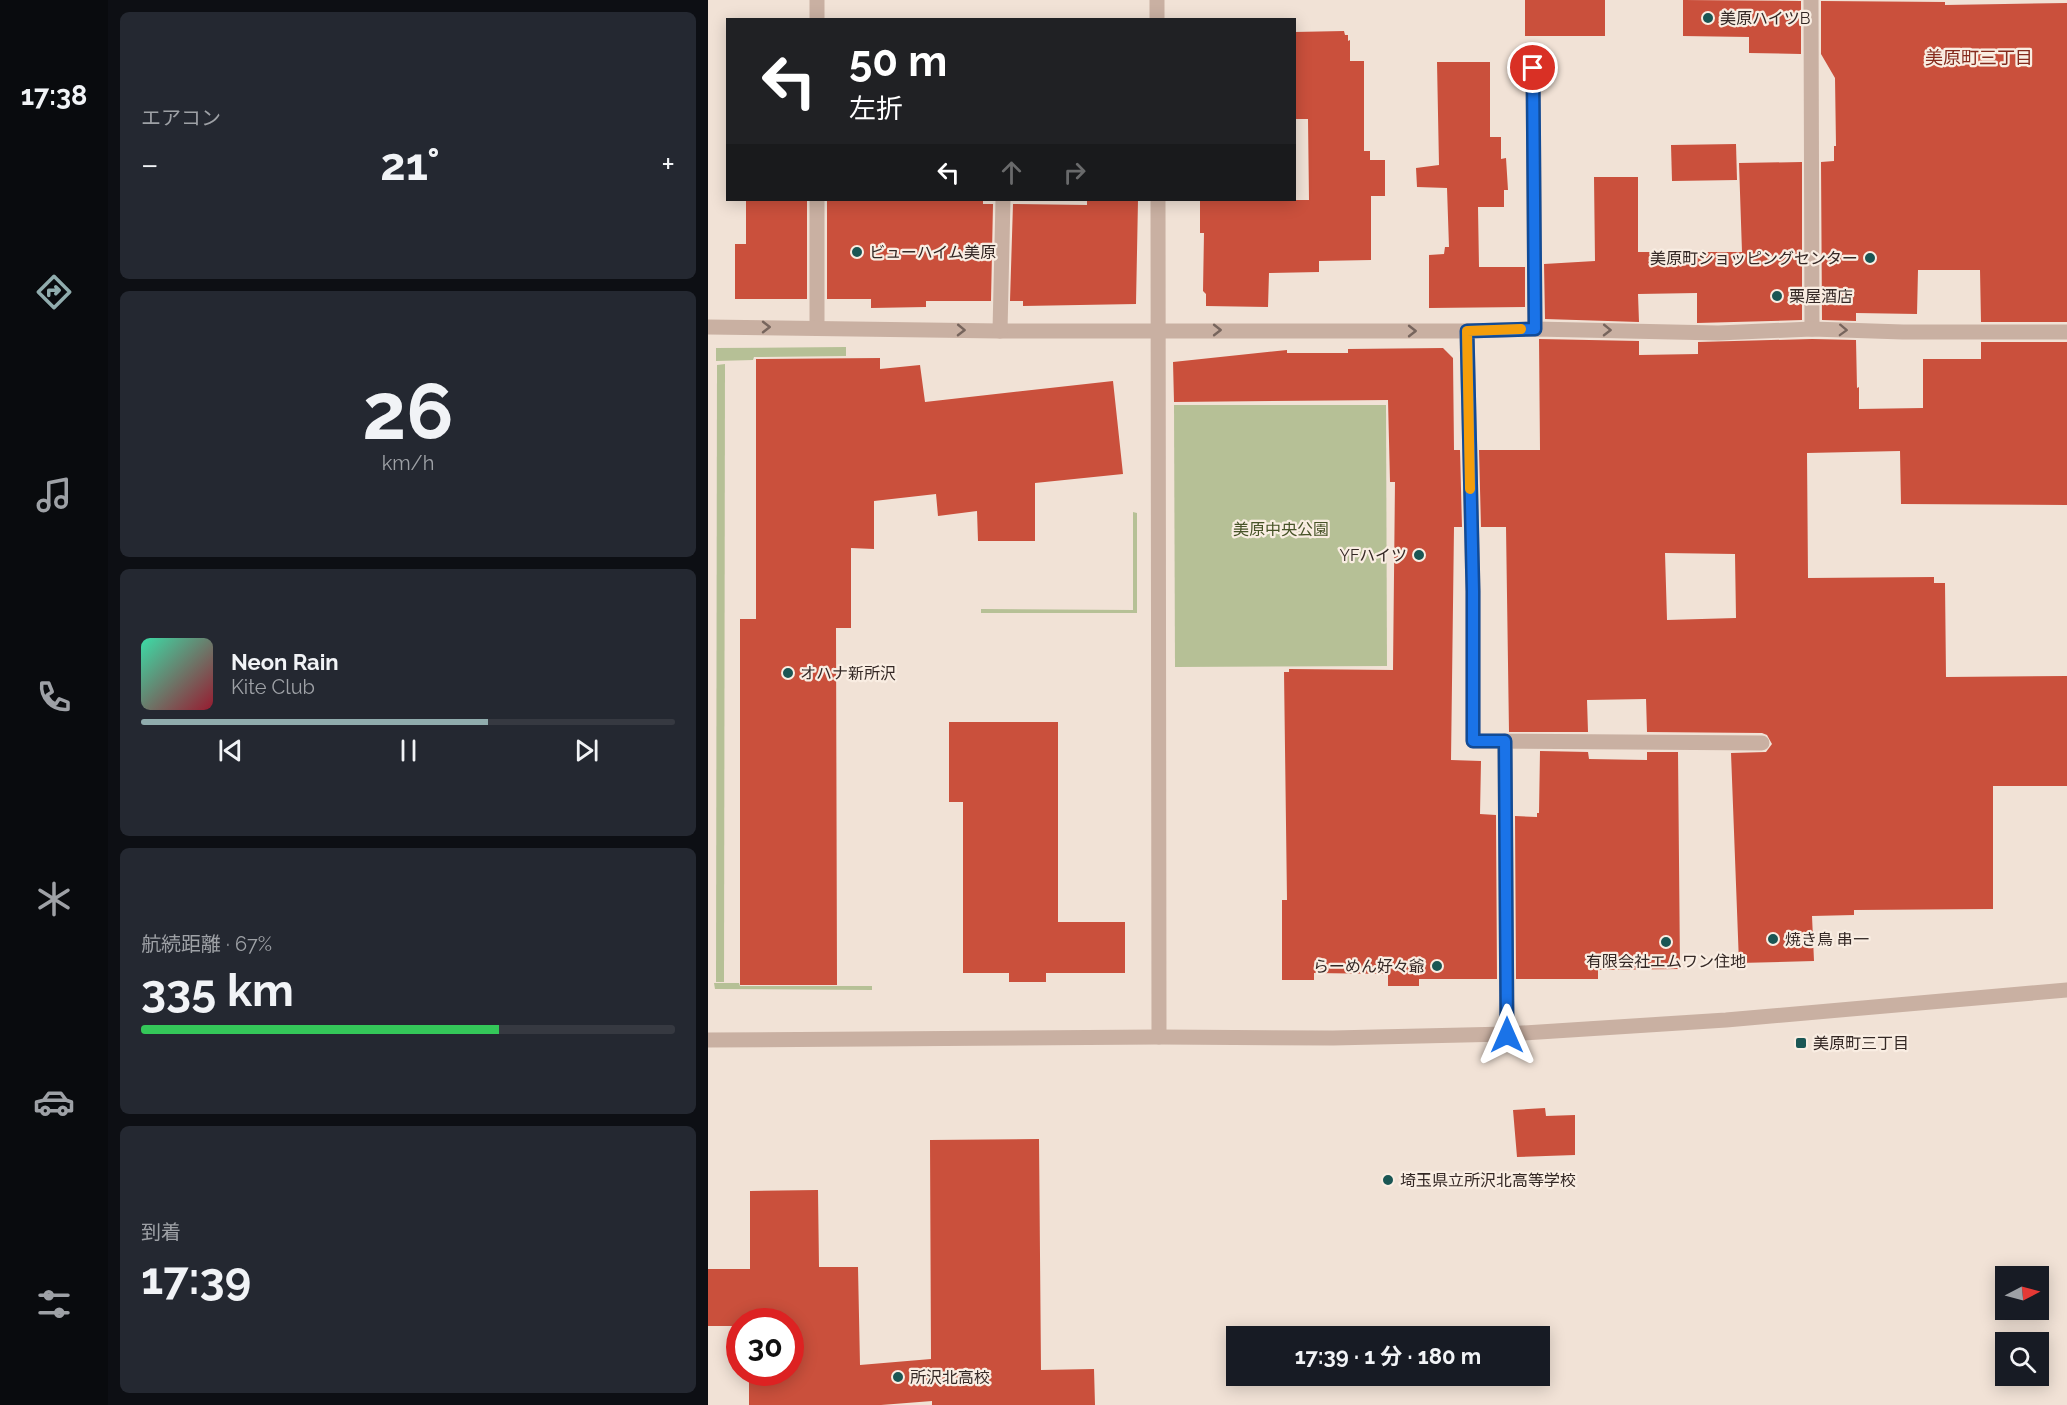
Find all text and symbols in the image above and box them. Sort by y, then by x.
place label: 美原ハイツB [1720,9,1810,28]
marker: 美原ハイツB [1701,11,1715,25]
text: 50 m [849,37,947,86]
icon: left [750,42,828,120]
pin [1507,42,1558,93]
district label: 美原町三丁目 [1925,47,2033,68]
icon: arrive [1516,51,1549,84]
text: 17:38 [21,80,87,111]
text: 左折 [849,93,903,124]
text: エアコン [141,106,221,130]
text: 21° [380,138,440,191]
text: − [141,145,159,184]
text: + [661,145,675,184]
icon: left [932,156,965,189]
icon: ahead [995,156,1028,189]
icon: right [1058,156,1091,189]
place label: ビューハイム美原 [869,243,996,262]
marker: ビューハイム美原 [850,245,864,259]
place label: 美原町ショッピングセンター [1650,249,1858,268]
marker: 美原町ショッピングセンター [1863,251,1877,265]
icon: directions [33,271,75,313]
place label: 栗屋酒店 [1789,287,1853,306]
marker: 栗屋酒店 [1770,289,1784,303]
one-way arrow [762,321,771,333]
one-way arrow [957,324,966,336]
one-way arrow [1212,324,1221,336]
one-way arrow [1602,324,1611,336]
one-way arrow [1839,324,1848,337]
one-way arrow [1407,325,1416,337]
text: 26 [362,366,454,457]
text: km/h [382,451,434,475]
icon: music [33,474,75,516]
park label: 美原中央公園 [1233,520,1329,539]
place label: YFハイツ [1339,546,1407,565]
marker: YFハイツ [1412,548,1426,562]
text: Neon Rain [231,649,339,675]
place label: オハナ新所沢 [800,664,896,683]
marker: オハナ新所沢 [781,666,795,680]
text: Kite Club [231,675,315,699]
icon: phone [33,676,75,718]
icon: previous [214,734,247,767]
icon: pause [392,734,425,767]
icon: next [570,734,603,767]
icon: climate [33,878,75,920]
place label: 焼き鳥 串一 [1785,930,1869,949]
text: 航続距離 · 67% [141,932,272,956]
marker: 焼き鳥 串一 [1766,932,1780,946]
marker: 有限会社エムワン住地 [1659,935,1673,949]
place label: 有限会社エムワン住地 [1586,952,1746,971]
place label: らーめん好々爺 [1313,957,1425,976]
marker: らーめん好々爺 [1430,959,1444,973]
text: 335 km [141,964,294,1017]
position arrow [1475,1003,1539,1067]
place label: 美原町三丁目 [1813,1034,1909,1053]
marker: 美原町三丁目 [1794,1036,1808,1050]
icon: car [33,1081,75,1123]
place label: 埼玉県立所沢北高等学校 [1400,1171,1576,1190]
marker: 埼玉県立所沢北高等学校 [1381,1173,1395,1187]
text: 到着 [141,1220,181,1244]
text: 17:39 [141,1252,251,1305]
north arrow [1995,1266,2049,1320]
map controls [1995,1266,2049,1386]
icon: filters [33,1283,75,1325]
speed limit sign: 30 [726,1308,804,1386]
button: search [1995,1332,2049,1386]
text: 17:39 · 1 分 · 180 m [1295,1343,1481,1369]
place label: 所沢北高校 [910,1368,990,1387]
marker: 所沢北高校 [891,1370,905,1384]

